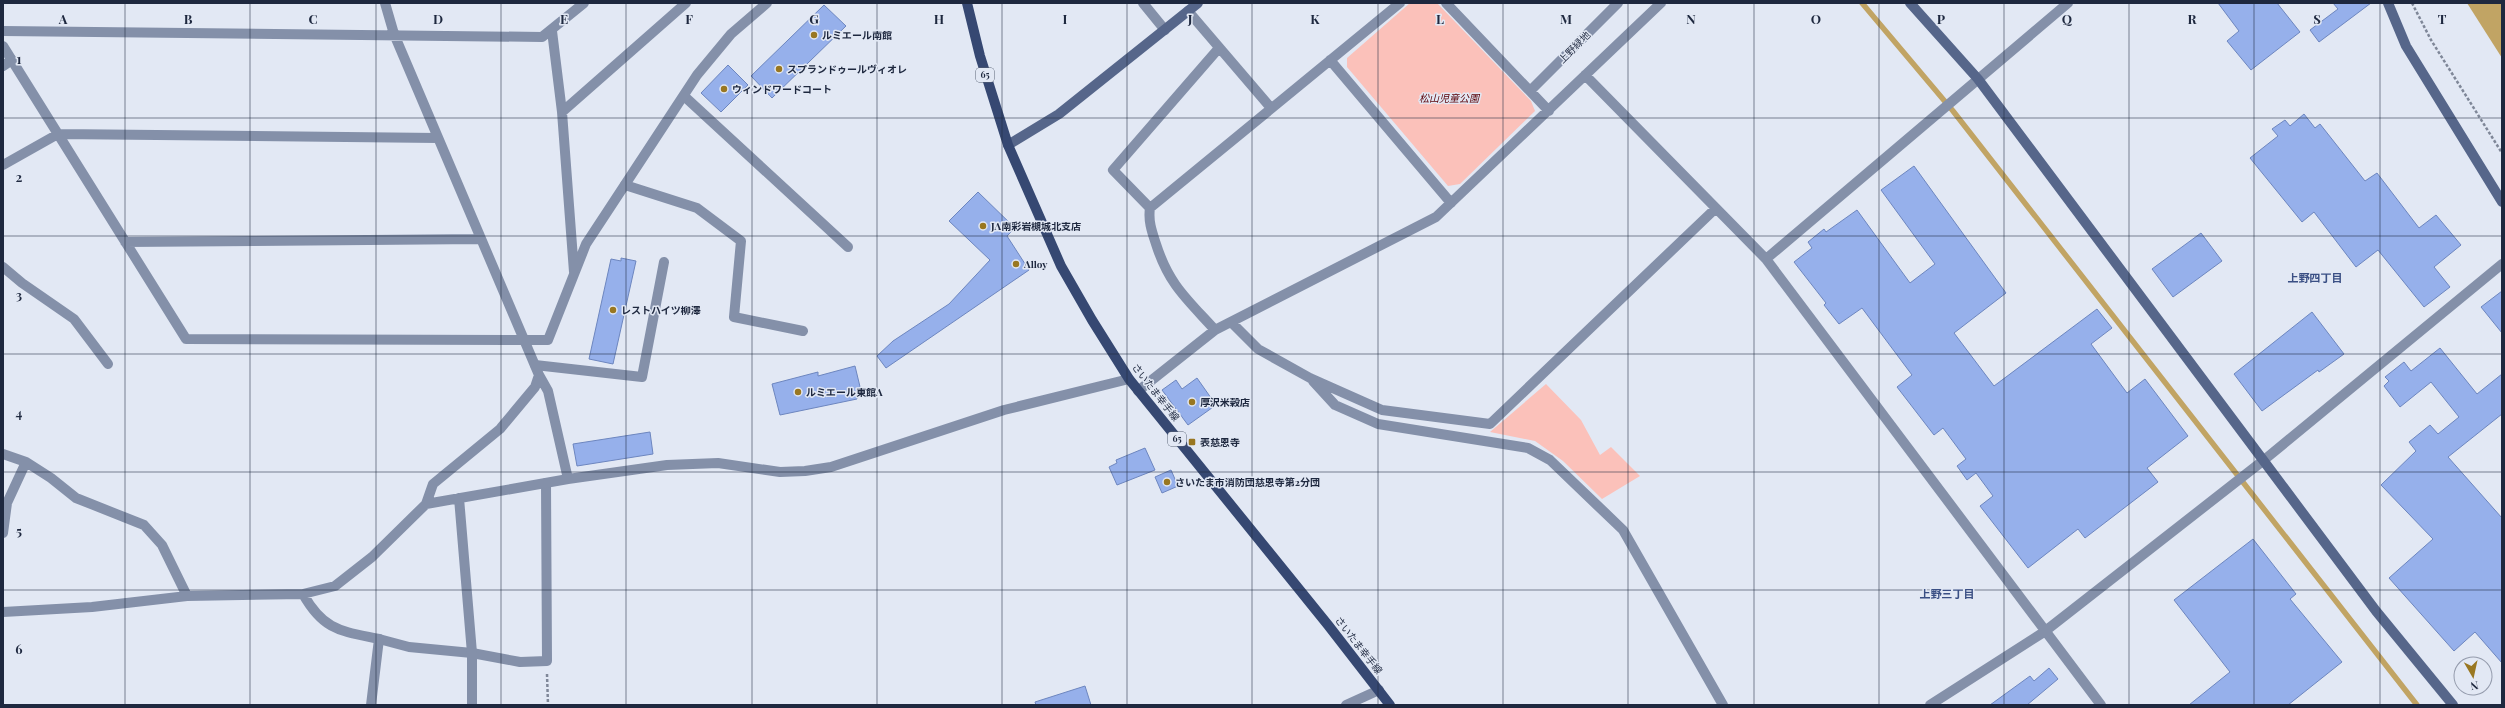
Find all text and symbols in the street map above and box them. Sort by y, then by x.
text: A [58,10,68,27]
text: B [184,10,193,27]
text: C [308,10,318,27]
text: D [433,10,443,27]
text: E [560,10,568,27]
text: F [685,10,693,27]
text: G [809,10,819,27]
text: H [934,10,944,27]
text: I [1063,10,1068,27]
text: J [1187,10,1193,27]
text: K [1310,10,1320,27]
text: L [1436,10,1444,27]
text: M [1560,10,1572,27]
text: N [1686,10,1696,27]
text: O [1811,10,1821,27]
text: P [1937,10,1946,27]
text: Q [2062,10,2073,27]
text: R [2188,10,2198,27]
text: S [2313,10,2321,27]
text: T [2438,10,2447,27]
street label: 上野緑地 [1555,27,1594,66]
place label: ルミエール南館 [822,28,892,42]
marker: ルミエール南館 [809,30,819,40]
text: 1 [17,50,22,67]
place label: スプランドゥールヴィオレ [787,62,907,76]
marker: スプランドゥールヴィオレ [774,64,784,74]
road number: 65 [976,68,994,82]
place label: ウィンドワードコート [732,82,832,96]
marker: ウィンドワードコート [719,84,729,94]
park label: 松山児童公園 [1419,91,1481,105]
text: 2 [16,168,23,185]
place label: JA南彩岩槻城北支店 [990,219,1081,233]
marker: JA南彩岩槻城北支店 [978,221,988,231]
place label: Alloy [1023,257,1048,271]
marker: Alloy [1011,259,1021,269]
district label: 上野四丁目 [2288,270,2343,285]
text: 3 [16,286,22,303]
place label: レストハイツ柳澤 [621,303,701,317]
marker: レストハイツ柳澤 [608,305,618,315]
street label: さいたま幸手線 [1129,360,1183,424]
place label: ルミエール東館A [806,385,883,399]
marker: ルミエール東館A [793,387,803,397]
place label: 厚沢米穀店 [1200,395,1250,409]
marker: 厚沢米穀店 [1187,397,1197,407]
text: 4 [16,404,23,421]
road number: 65 [1168,432,1186,446]
place label: 表慈恩寺 [1200,435,1240,449]
marker: 表慈恩寺 [1187,437,1197,447]
place label: さいたま市消防団慈恩寺第2分団 [1175,475,1320,489]
marker: さいたま市消防団慈恩寺第2分団 [1162,477,1172,487]
text: 5 [16,522,22,539]
district label: 上野三丁目 [1920,586,1975,601]
street label: さいたま幸手線 [1332,613,1386,677]
text: 6 [15,640,23,657]
north arrow [2453,656,2493,696]
text: N [2469,678,2480,694]

